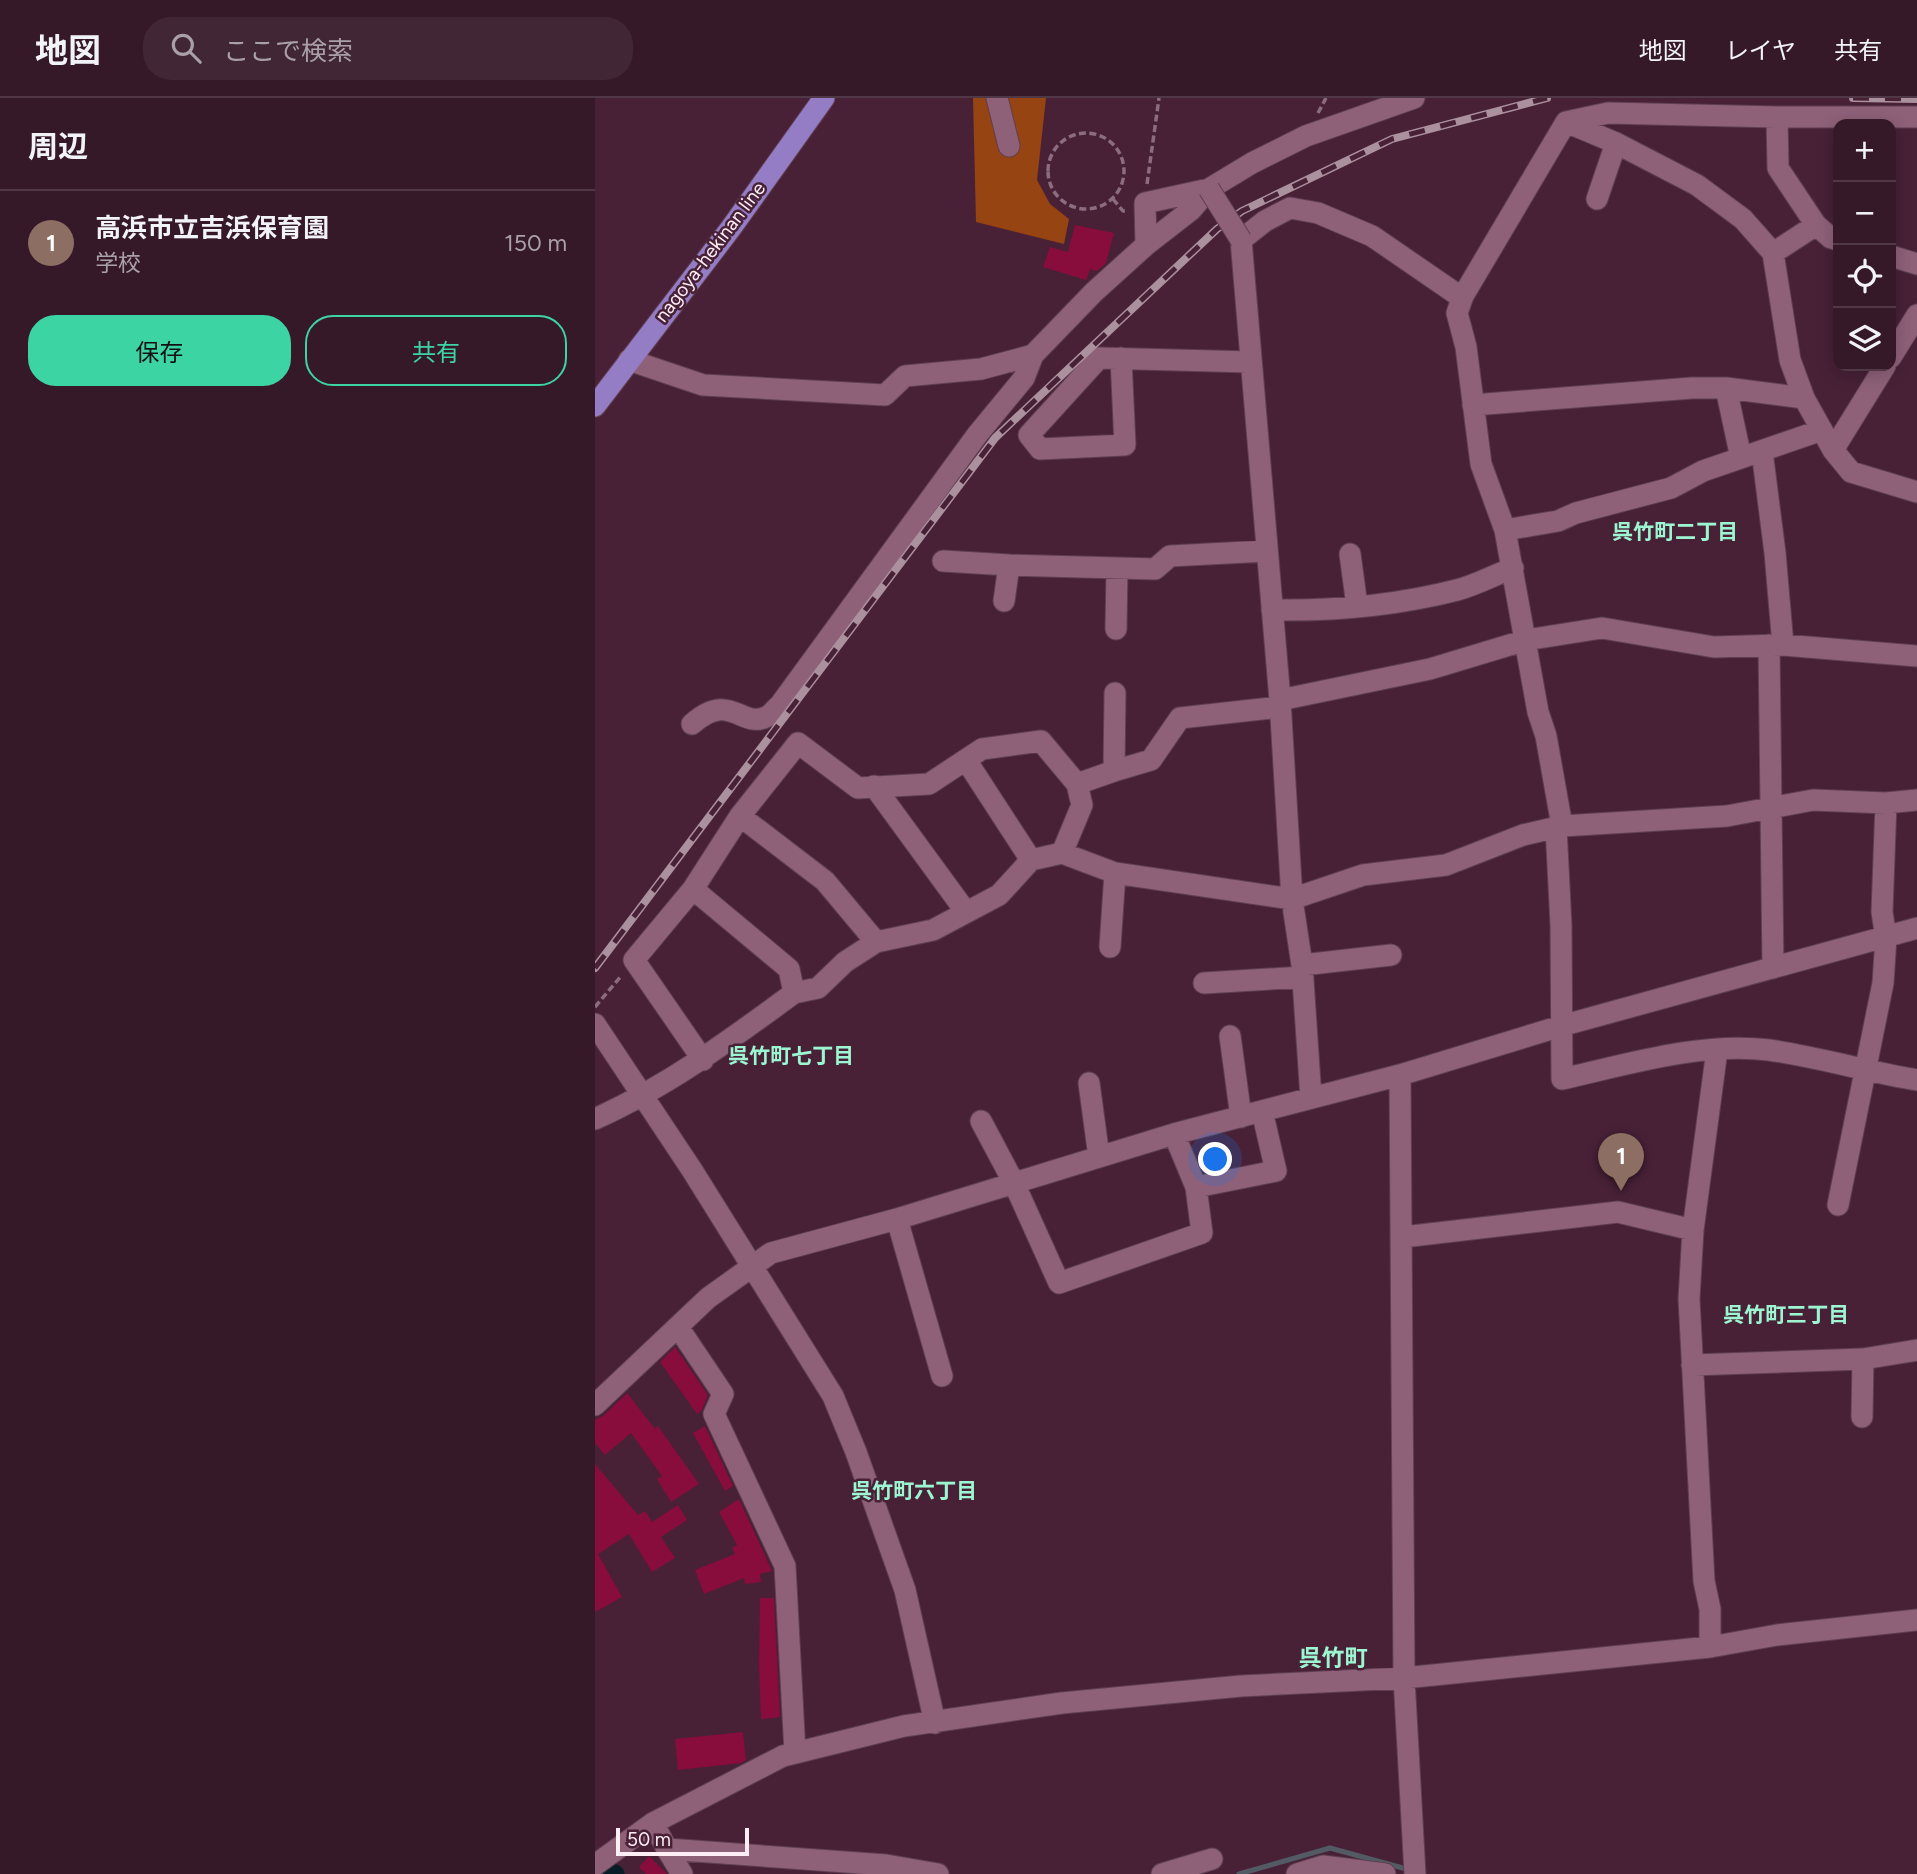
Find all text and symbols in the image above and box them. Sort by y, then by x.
search box [143,17,633,80]
icon: search [167,29,205,67]
text: 地図 [35,31,101,70]
text: ここで検索 [223,35,353,67]
text: 地図 [1639,36,1687,65]
text: レイヤ [1725,36,1796,65]
text: 共有 [1834,36,1882,65]
map controls [1833,119,1896,371]
button: + [1833,119,1896,182]
text: 周辺 [28,128,88,165]
street label: nagoya-hekinan line [650,177,770,327]
button: − [1833,182,1896,245]
text: 高浜市立吉浜保育園 [95,212,329,244]
text: 1 [46,229,56,257]
text: 150 m [504,229,567,257]
button: locate [1833,245,1896,308]
text: 学校 [95,249,141,277]
button: layers [1833,308,1896,371]
button: 保存 [28,315,291,386]
button: 共有 [305,315,567,386]
district label: 呉竹町二丁目 [1612,519,1738,544]
district label: 呉竹町七丁目 [728,1043,854,1068]
pin: 1 [1598,1133,1644,1191]
your location [1198,1142,1232,1176]
district label: 呉竹町三丁目 [1723,1302,1849,1327]
district label: 呉竹町六丁目 [851,1478,977,1503]
district label: 呉竹町 [1299,1644,1368,1672]
scale bar [616,1825,749,1857]
text: 50 m [627,1828,671,1851]

